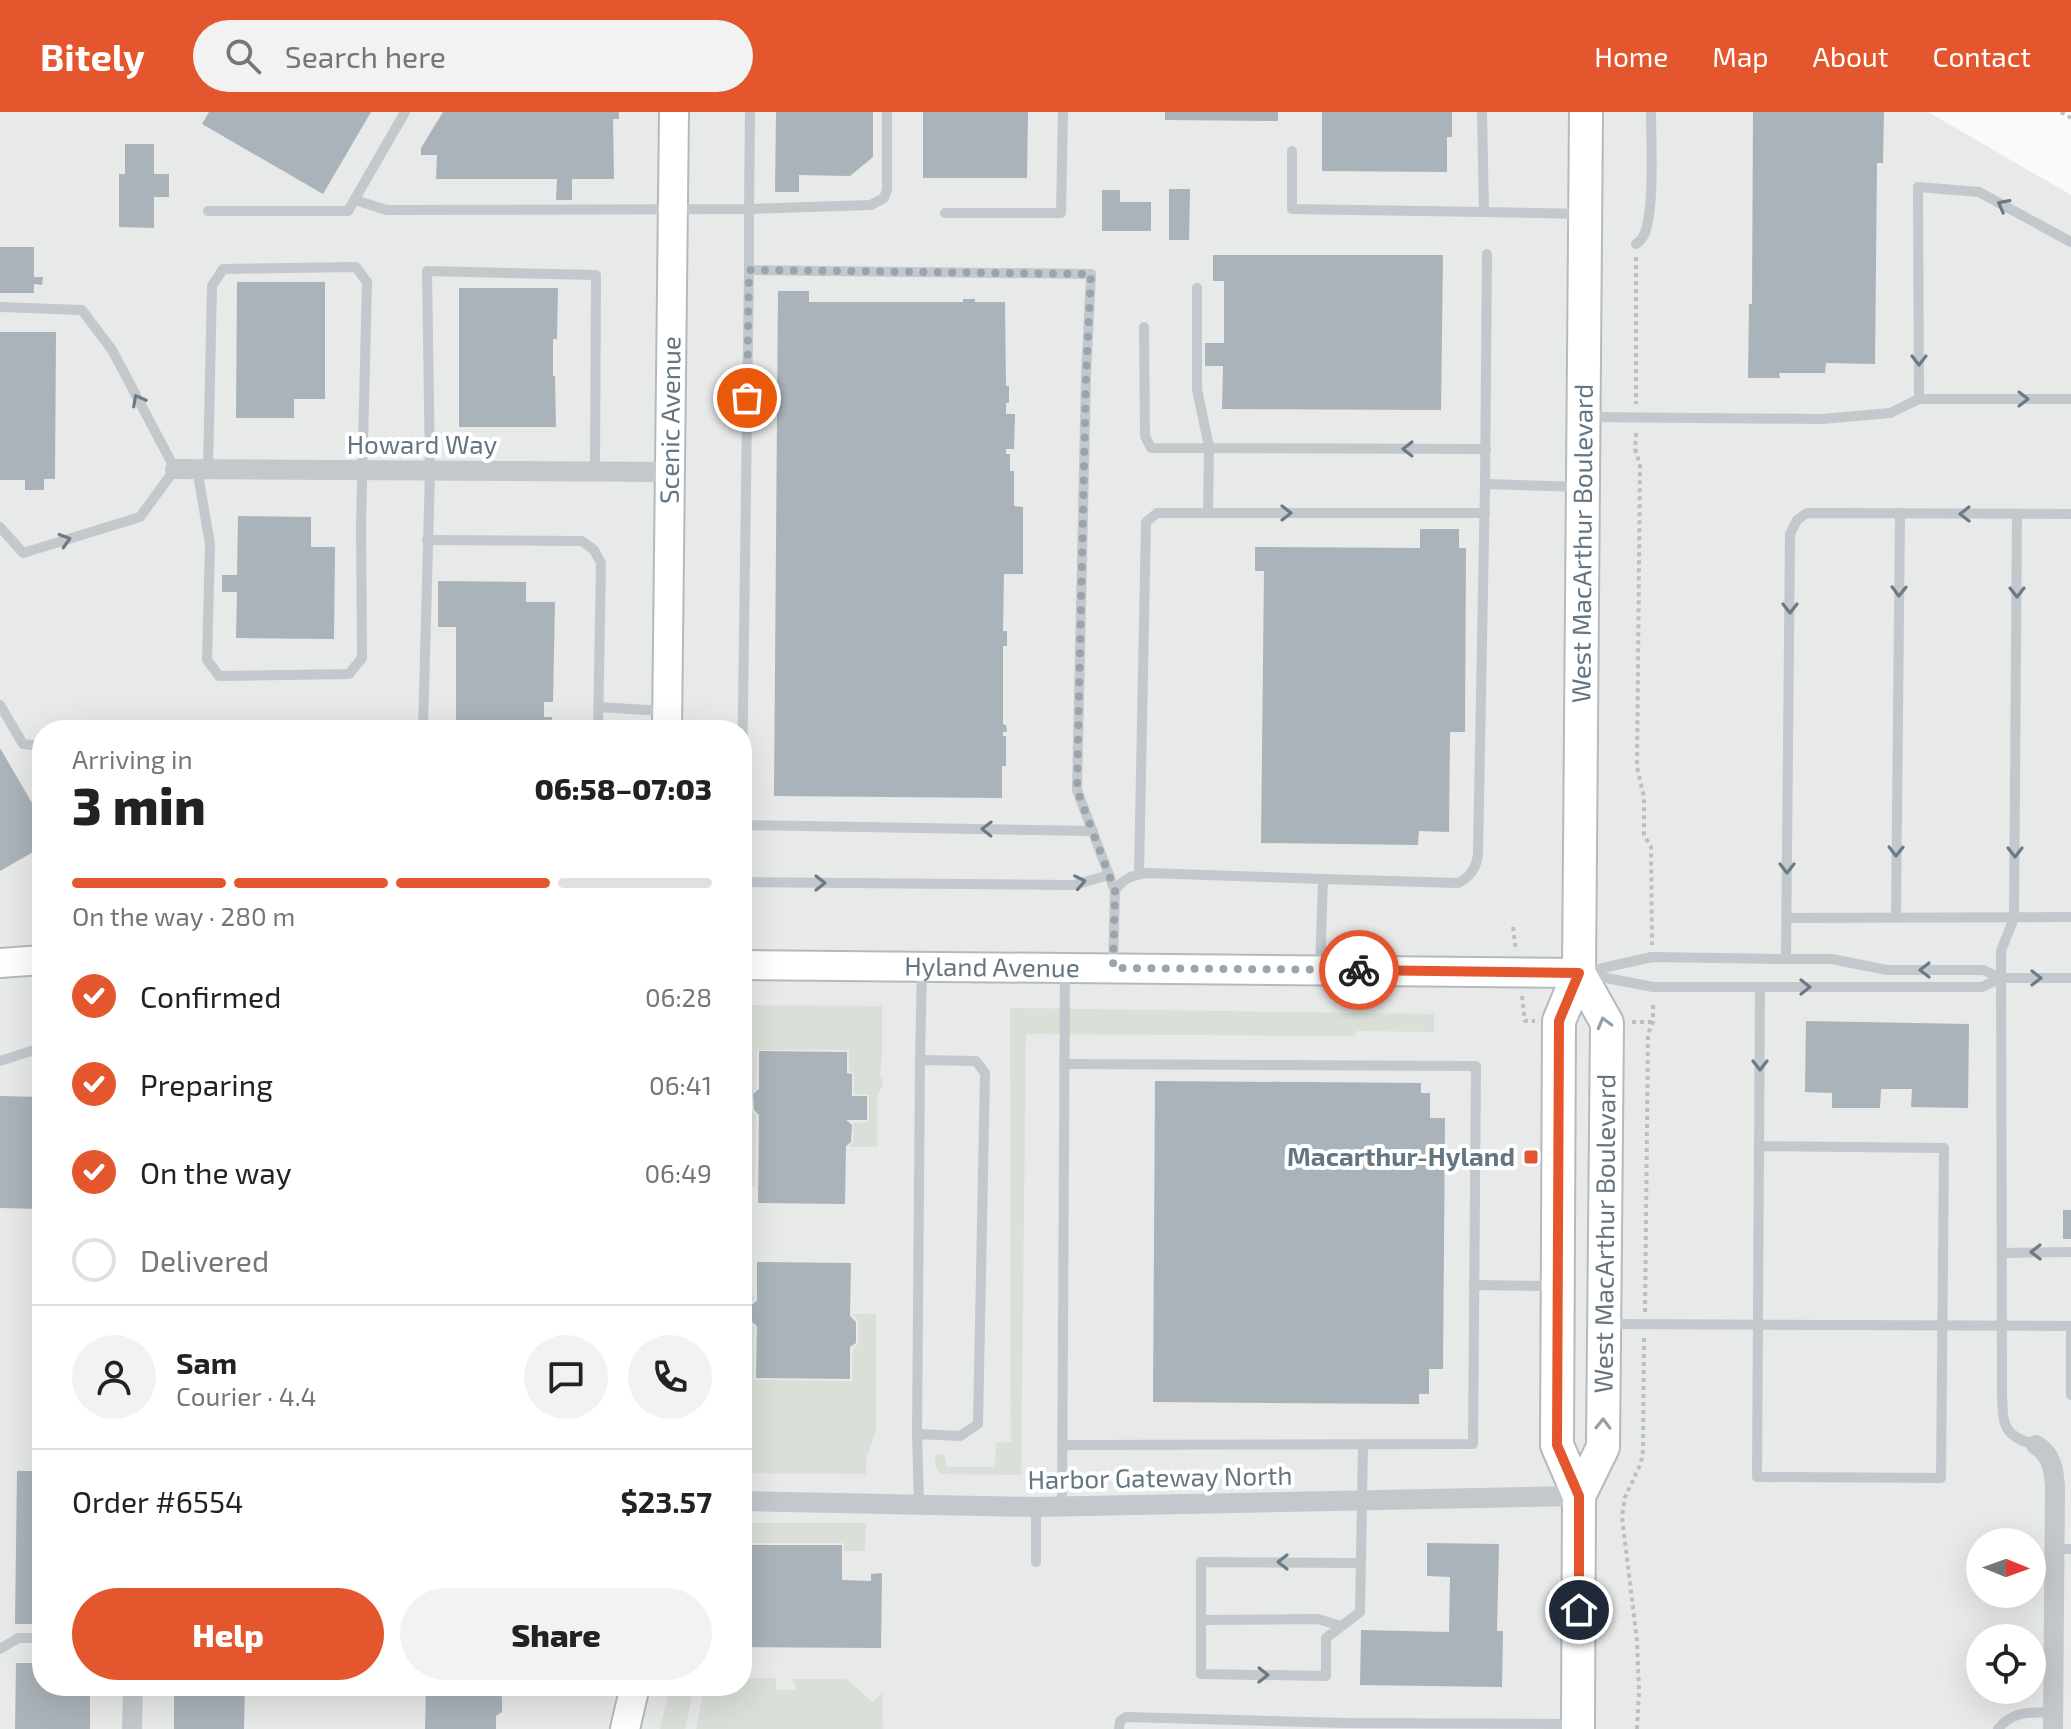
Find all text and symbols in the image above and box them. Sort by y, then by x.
search box [193,20,753,92]
text: Bitely [40,33,145,79]
icon: search [221,34,265,78]
text: Search here [285,38,446,74]
text: Home [1594,39,1668,73]
text: Map [1712,39,1769,73]
text: About [1813,39,1888,73]
text: Contact [1932,39,2031,73]
one-way arrow [1996,199,2011,214]
street label: Scenic Avenue [653,336,685,504]
one-way arrow [1911,354,1928,367]
pin [713,364,781,432]
icon: bag [725,376,769,420]
street label: West MacArthur Boulevard [1564,384,1598,703]
one-way arrow [2017,390,2030,408]
one-way arrow [133,394,148,409]
street label: Howard Way [347,428,498,459]
one-way arrow [1401,440,1414,458]
one-way arrow [1280,504,1293,522]
one-way arrow [1958,505,1971,523]
one-way arrow [58,533,71,549]
one-way arrow [1890,585,1908,598]
one-way arrow [2008,586,2026,599]
one-way arrow [1781,602,1798,615]
text: Arriving in [72,743,193,774]
text: 06:58–07:03 [534,770,712,806]
text: 3 min [72,773,206,835]
one-way arrow [980,821,993,838]
one-way arrow [1888,845,1905,858]
one-way arrow [2006,846,2024,859]
one-way arrow [1778,862,1796,875]
one-way arrow [814,874,827,892]
one-way arrow [1073,875,1086,892]
text: On the way · 280 m [72,900,295,931]
courier [1319,930,1399,1010]
icon: bike [1337,948,1381,992]
street label: Hyland Avenue [904,950,1080,982]
one-way arrow [1918,961,1931,979]
one-way arrow [2030,969,2043,987]
icon: check [72,974,116,1018]
text: Confirmed [140,978,281,1014]
one-way arrow [1799,978,1812,996]
text: 06:28 [645,981,712,1012]
one-way arrow [1596,1017,1613,1030]
one-way arrow [1751,1059,1769,1072]
icon: check [72,1062,116,1106]
text: Preparing [140,1066,273,1102]
text: 06:41 [649,1069,712,1100]
street label: West MacArthur Boulevard [1587,1074,1621,1393]
place label: Macarthur-Hyland [1287,1140,1515,1172]
marker: Macarthur-Hyland [1522,1148,1540,1166]
icon: check [72,1150,116,1194]
text: On the way [140,1154,292,1190]
text: 06:49 [644,1157,712,1188]
text: Delivered [140,1242,269,1278]
one-way arrow [2029,1243,2042,1261]
button: person [72,1335,156,1419]
button: chat [524,1335,608,1419]
button: phone [628,1335,712,1419]
text: Sam [176,1344,237,1380]
text: Courier · 4.4 [176,1380,317,1411]
one-way arrow [1594,1417,1612,1430]
street label: Harbor Gateway North [1027,1459,1293,1494]
text: Order #6554 [72,1483,243,1519]
text: $23.57 [620,1483,712,1519]
north arrow [1966,1528,2046,1608]
map controls [1966,1528,2046,1704]
one-way arrow [1276,1553,1289,1571]
pin [1545,1576,1613,1644]
button: Help [72,1588,384,1680]
button: Share [400,1588,712,1680]
icon: home [1557,1588,1601,1632]
button: locate [1966,1624,2046,1704]
one-way arrow [1257,1666,1270,1684]

